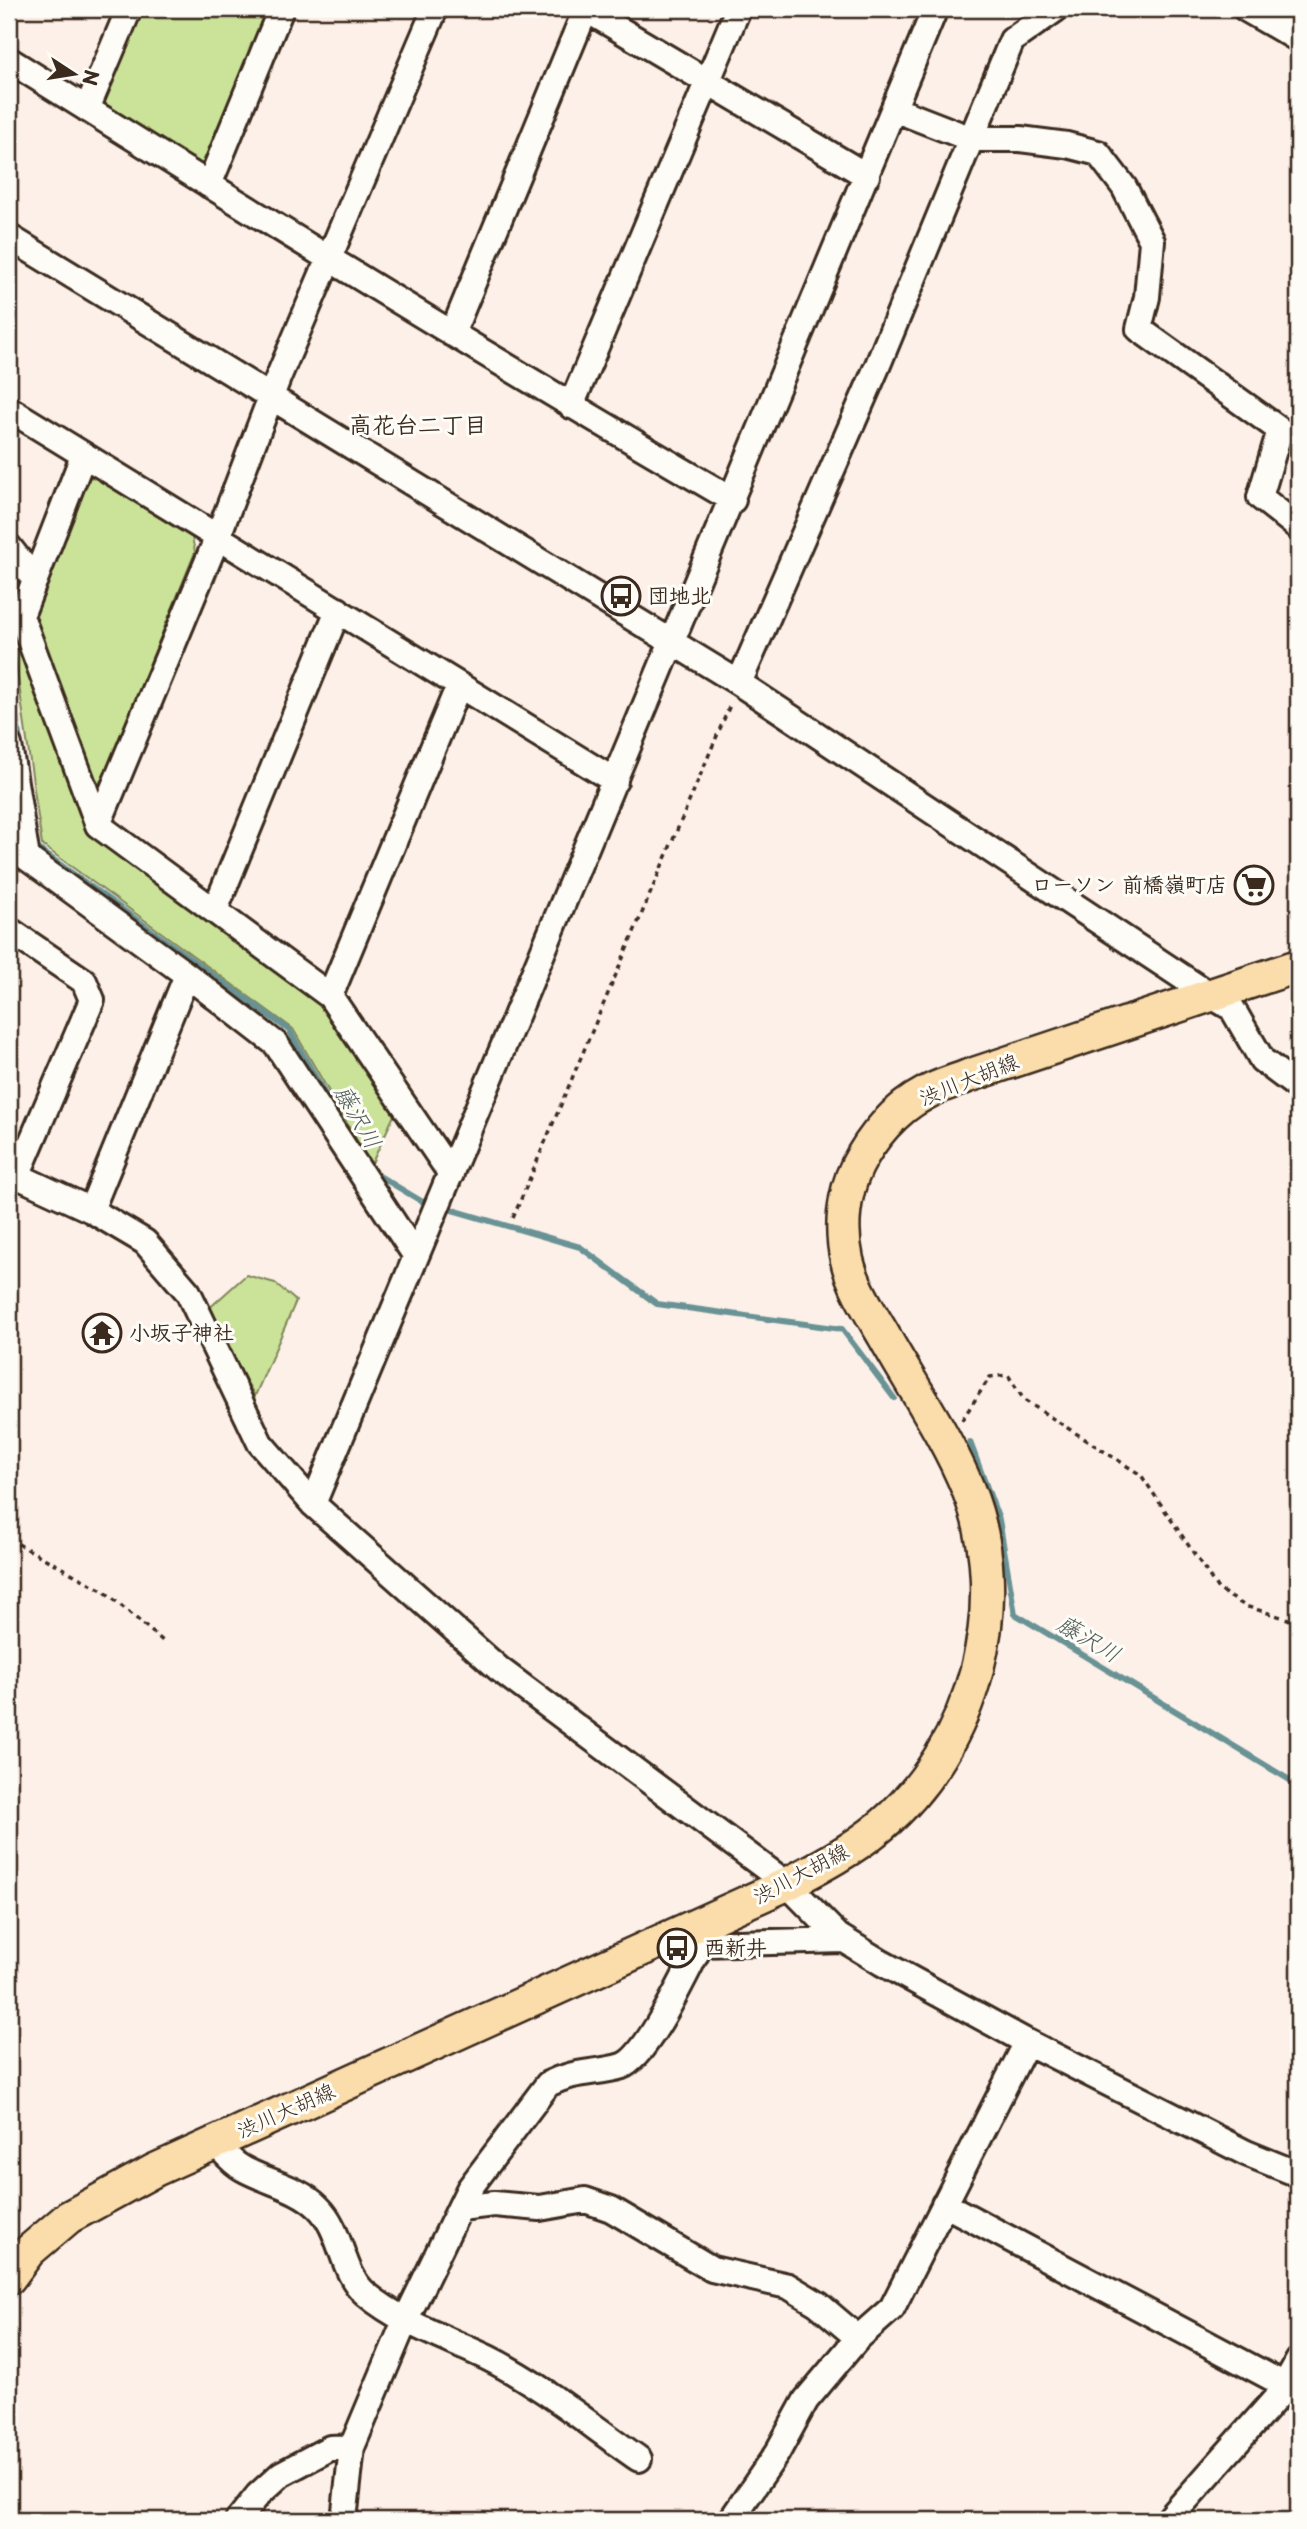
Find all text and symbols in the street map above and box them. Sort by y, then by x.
north arrow [38,38,108,108]
text: N [76,67,107,88]
district label: 高花台二丁目 [349,406,487,441]
bus stop icon: 団地北 [600,575,642,617]
place label: 団地北 [648,578,711,610]
supermarket icon: ローソン 前橋嶺町店 [1233,864,1275,906]
place label: ローソン 前橋嶺町店 [1031,867,1227,899]
street label: 渋川大胡線 [914,1044,1023,1113]
water label: 藤沢川 [327,1078,392,1155]
temple icon: 小坂子神社 [81,1312,123,1354]
place label: 小坂子神社 [129,1315,234,1347]
water label: 藤沢川 [1051,1605,1128,1670]
street label: 渋川大胡線 [746,1833,854,1911]
bus stop icon: 西新井 [656,1927,698,1969]
place label: 西新井 [704,1930,767,1962]
street label: 渋川大胡線 [231,2073,340,2145]

